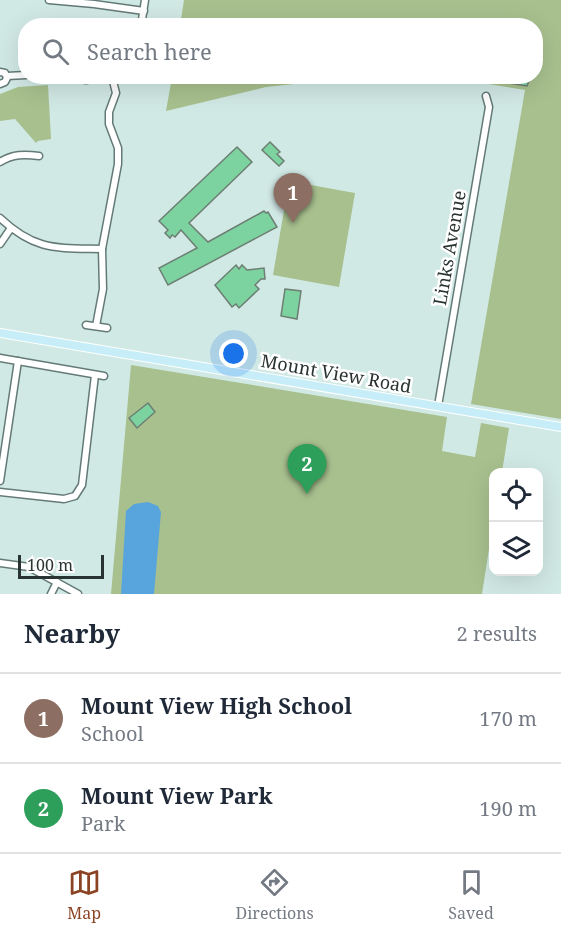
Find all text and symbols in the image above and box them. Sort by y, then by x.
search box [18,18,543,84]
icon: search [39,35,72,68]
text: Search here [87,36,212,66]
pin: 1 [274,174,312,223]
street label: Links Avenue [427,189,471,307]
your location [219,339,248,368]
street label: Mount View Road [259,348,413,398]
pin: 2 [288,444,326,494]
map controls [489,468,543,576]
button: locate [489,468,543,522]
button: layers [489,522,543,576]
scale bar [18,552,104,580]
text: 100 m [27,554,73,576]
text: Nearby [24,615,120,651]
text: 2 results [457,620,537,647]
text: Mount View High School [81,690,352,720]
text: 1 [38,705,49,732]
text: 170 m [479,705,537,732]
text: School [81,720,144,747]
text: Mount View Park [81,780,272,810]
text: 2 [38,795,49,822]
text: 190 m [479,795,537,822]
text: Park [81,810,125,837]
tab: Map [67,866,101,924]
tab: Directions [236,866,314,924]
tab: Saved [448,866,494,924]

